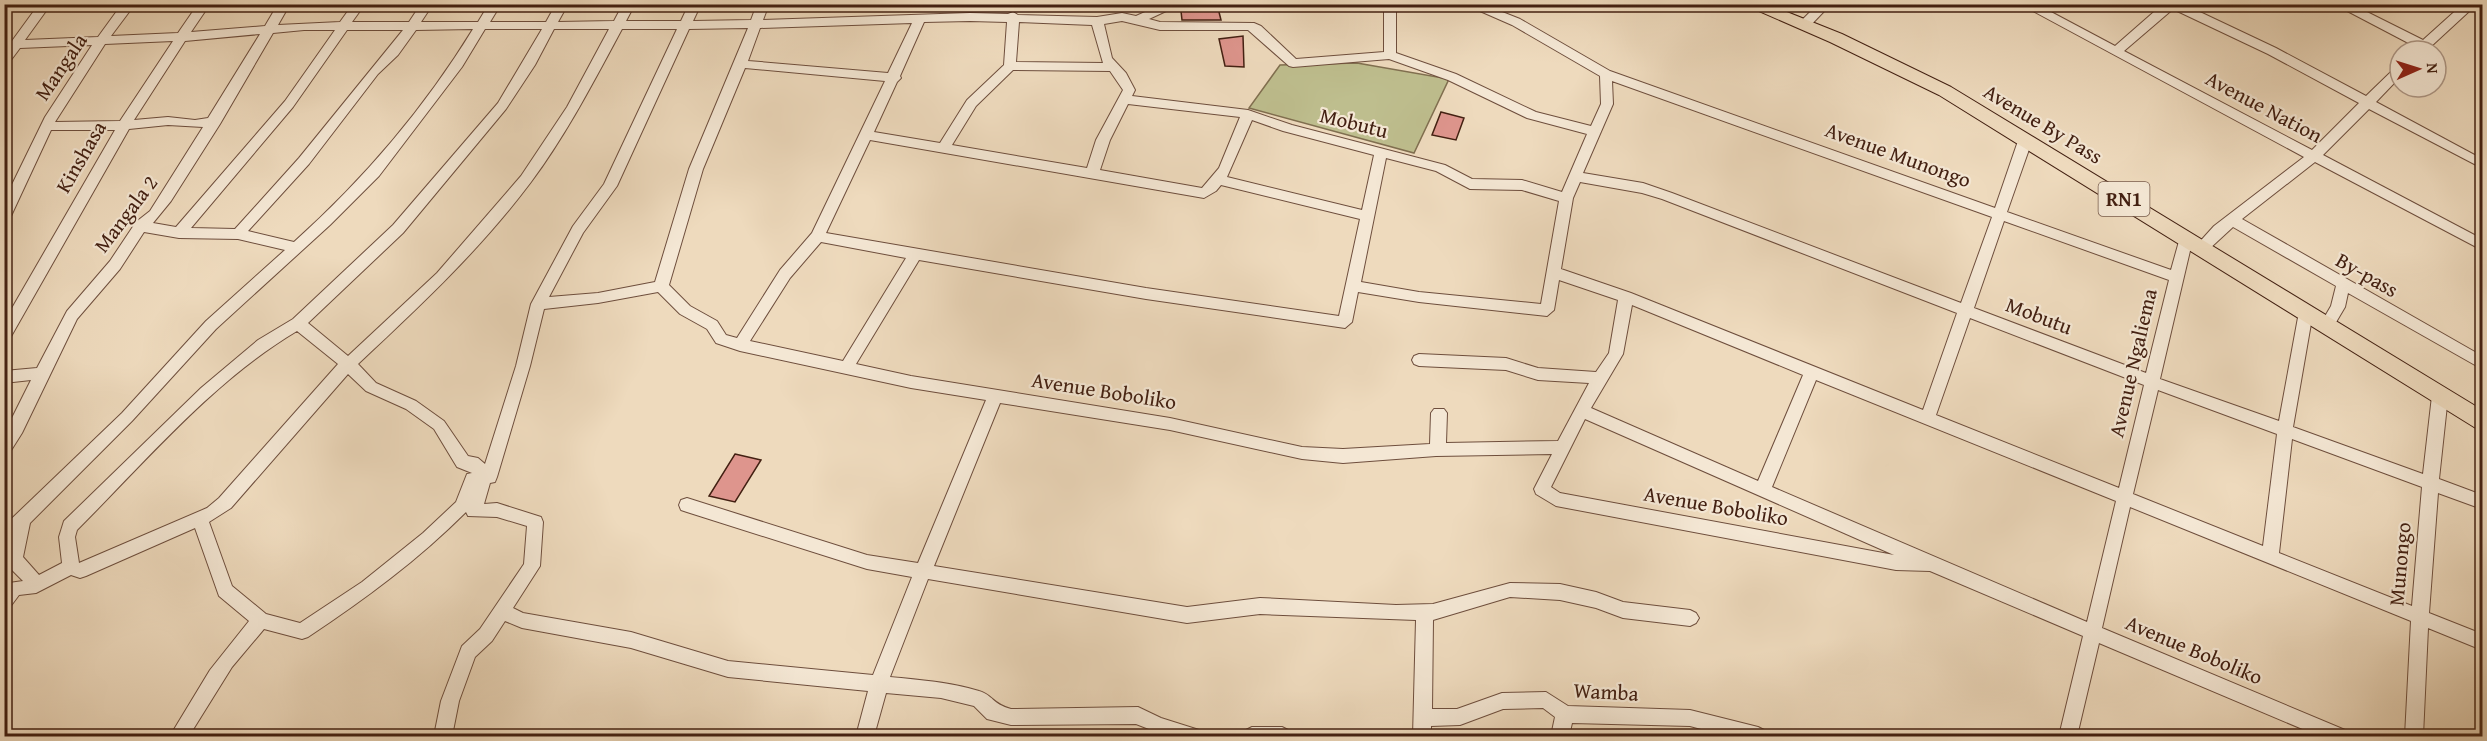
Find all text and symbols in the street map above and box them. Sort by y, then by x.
street label: Mangala [27,27,94,107]
north arrow [2388,39,2448,99]
text: N [2421,62,2445,74]
street label: Avenue Nation [2200,63,2328,151]
street label: Avenue By Pass [1978,76,2109,171]
street label: Mobutu [1317,99,1392,146]
street label: Avenue Munongo [1821,114,1975,195]
street label: Kinshasa [48,115,114,198]
street label: Mangala 2 [86,168,165,259]
road number: RN1 [2098,182,2150,216]
street label: By-pass [2330,244,2404,305]
street label: Avenue Ngaliema [2100,285,2165,440]
street label: Mobutu [2001,289,2078,343]
street label: Avenue Boboliko [1029,364,1179,417]
street label: Avenue Boboliko [1641,478,1791,533]
street label: Munongo [2380,521,2419,607]
street label: Avenue Boboliko [2121,607,2267,692]
street label: Wamba [1573,674,1639,709]

